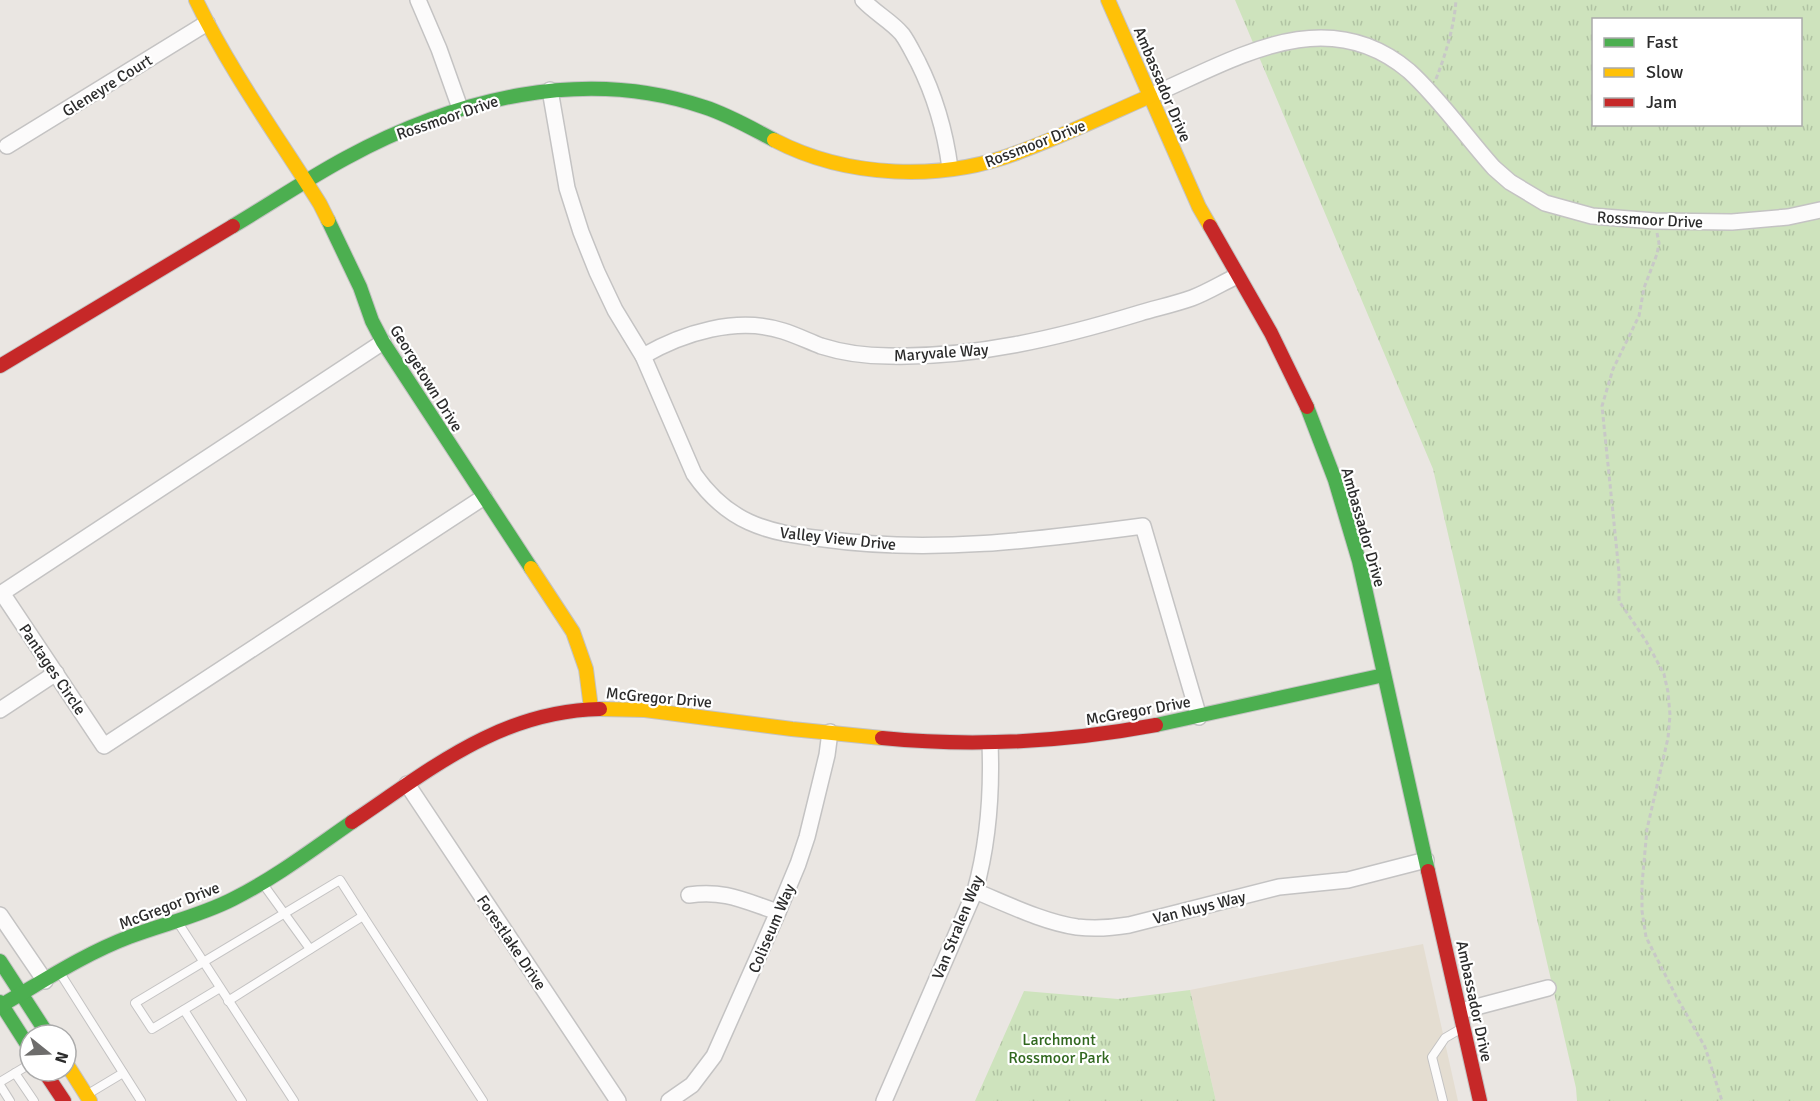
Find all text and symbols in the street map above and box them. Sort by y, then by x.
legend [1592,18,1802,126]
street label: Ambassador Drive [1129,24,1195,145]
text: Fast [1646,31,1678,53]
street label: Gleneyre Court [59,50,157,121]
text: Slow [1646,61,1683,83]
street label: Rossmoor Drive [394,91,501,145]
text: Jam [1646,91,1677,113]
street label: Rossmoor Drive [982,116,1089,172]
street label: Rossmoor Drive [1596,207,1704,233]
street label: Georgetown Drive [385,321,467,436]
street label: Maryvale Way [893,340,989,366]
street label: Ambassador Drive [1336,465,1390,589]
street label: Valley View Drive [779,523,897,555]
street label: Pantages Circle [14,620,90,719]
street label: McGregor Drive [605,683,713,713]
street label: McGregor Drive [1084,692,1192,730]
street label: Van Stralen Way [928,872,988,982]
street label: McGregor Drive [116,878,223,934]
street label: Coliseum Way [744,880,800,976]
street label: Van Nuys Way [1151,887,1248,929]
street label: Forestlake Drive [472,891,550,994]
street label: Ambassador Drive [1451,939,1497,1064]
north arrow [18,1023,78,1083]
park label: Larchmont Rossmoor Park [1008,1030,1110,1068]
text: N [50,1049,73,1066]

